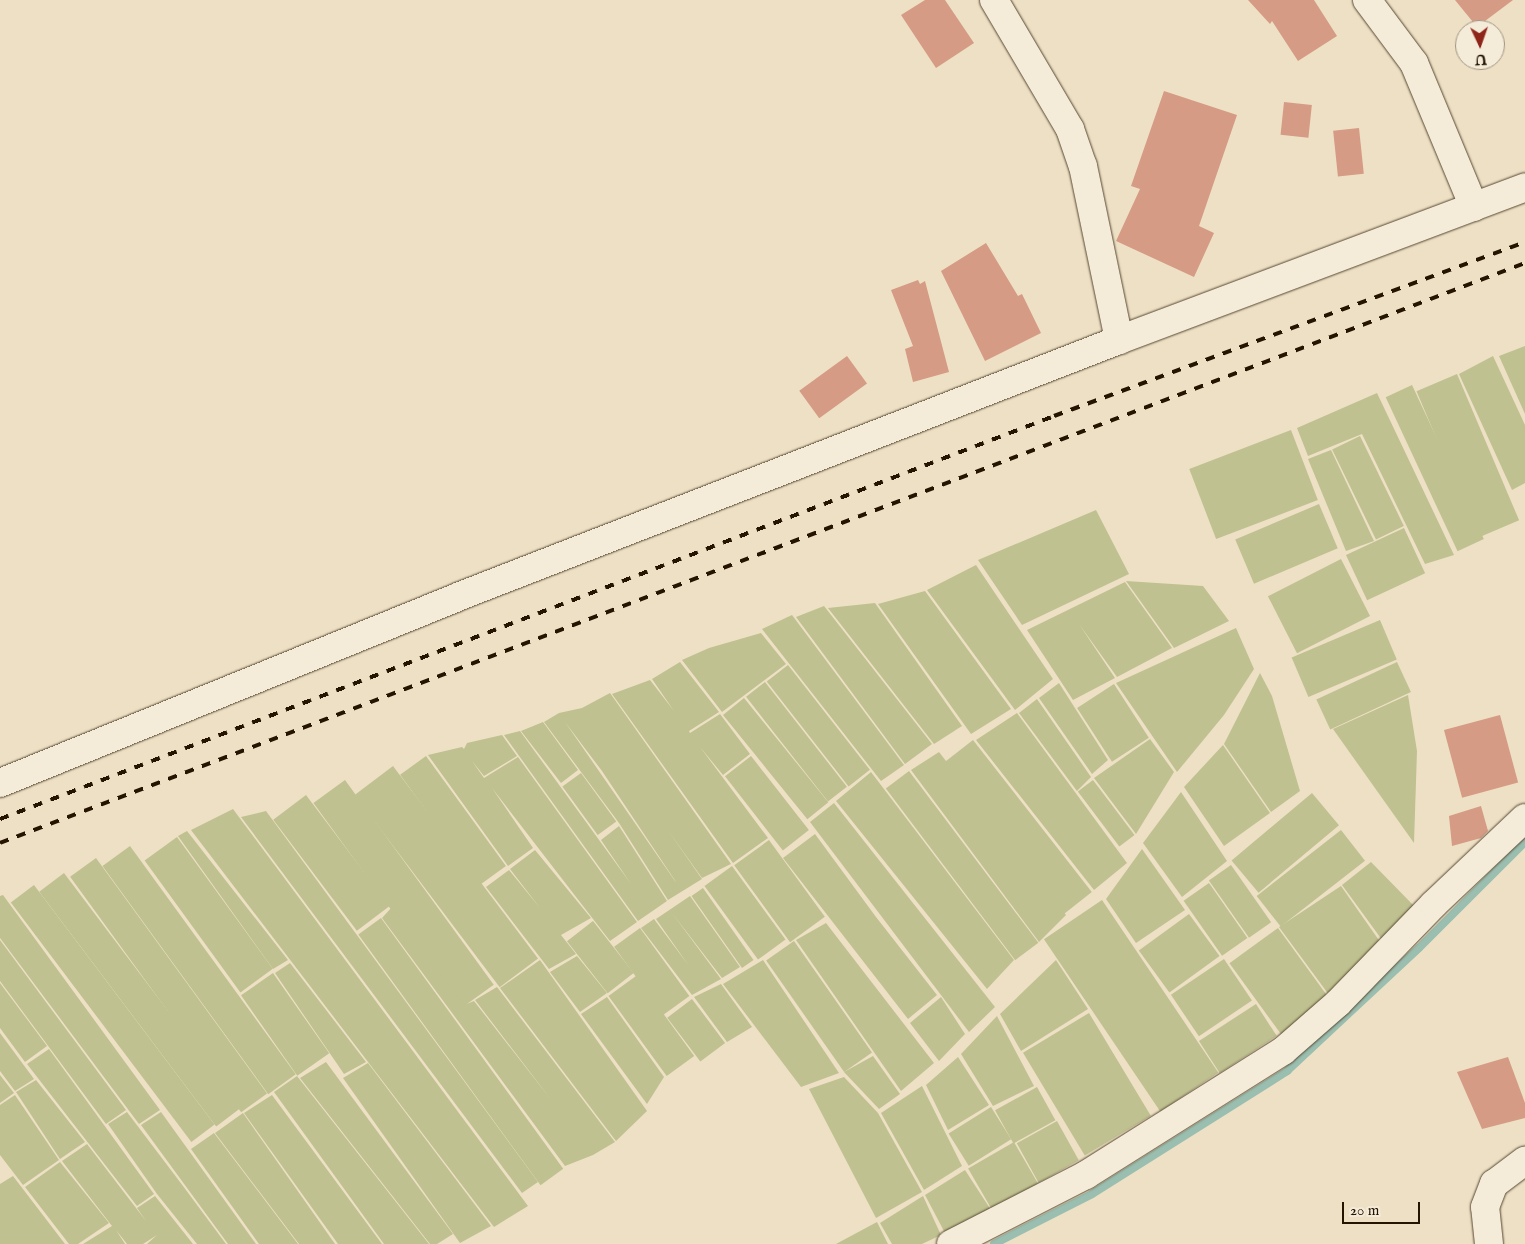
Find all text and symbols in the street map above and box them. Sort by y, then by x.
north arrow [1455,20,1505,70]
text: U [1474,50,1487,68]
scale bar [1345,1192,1422,1224]
text: 20 m [1350,1201,1379,1220]

